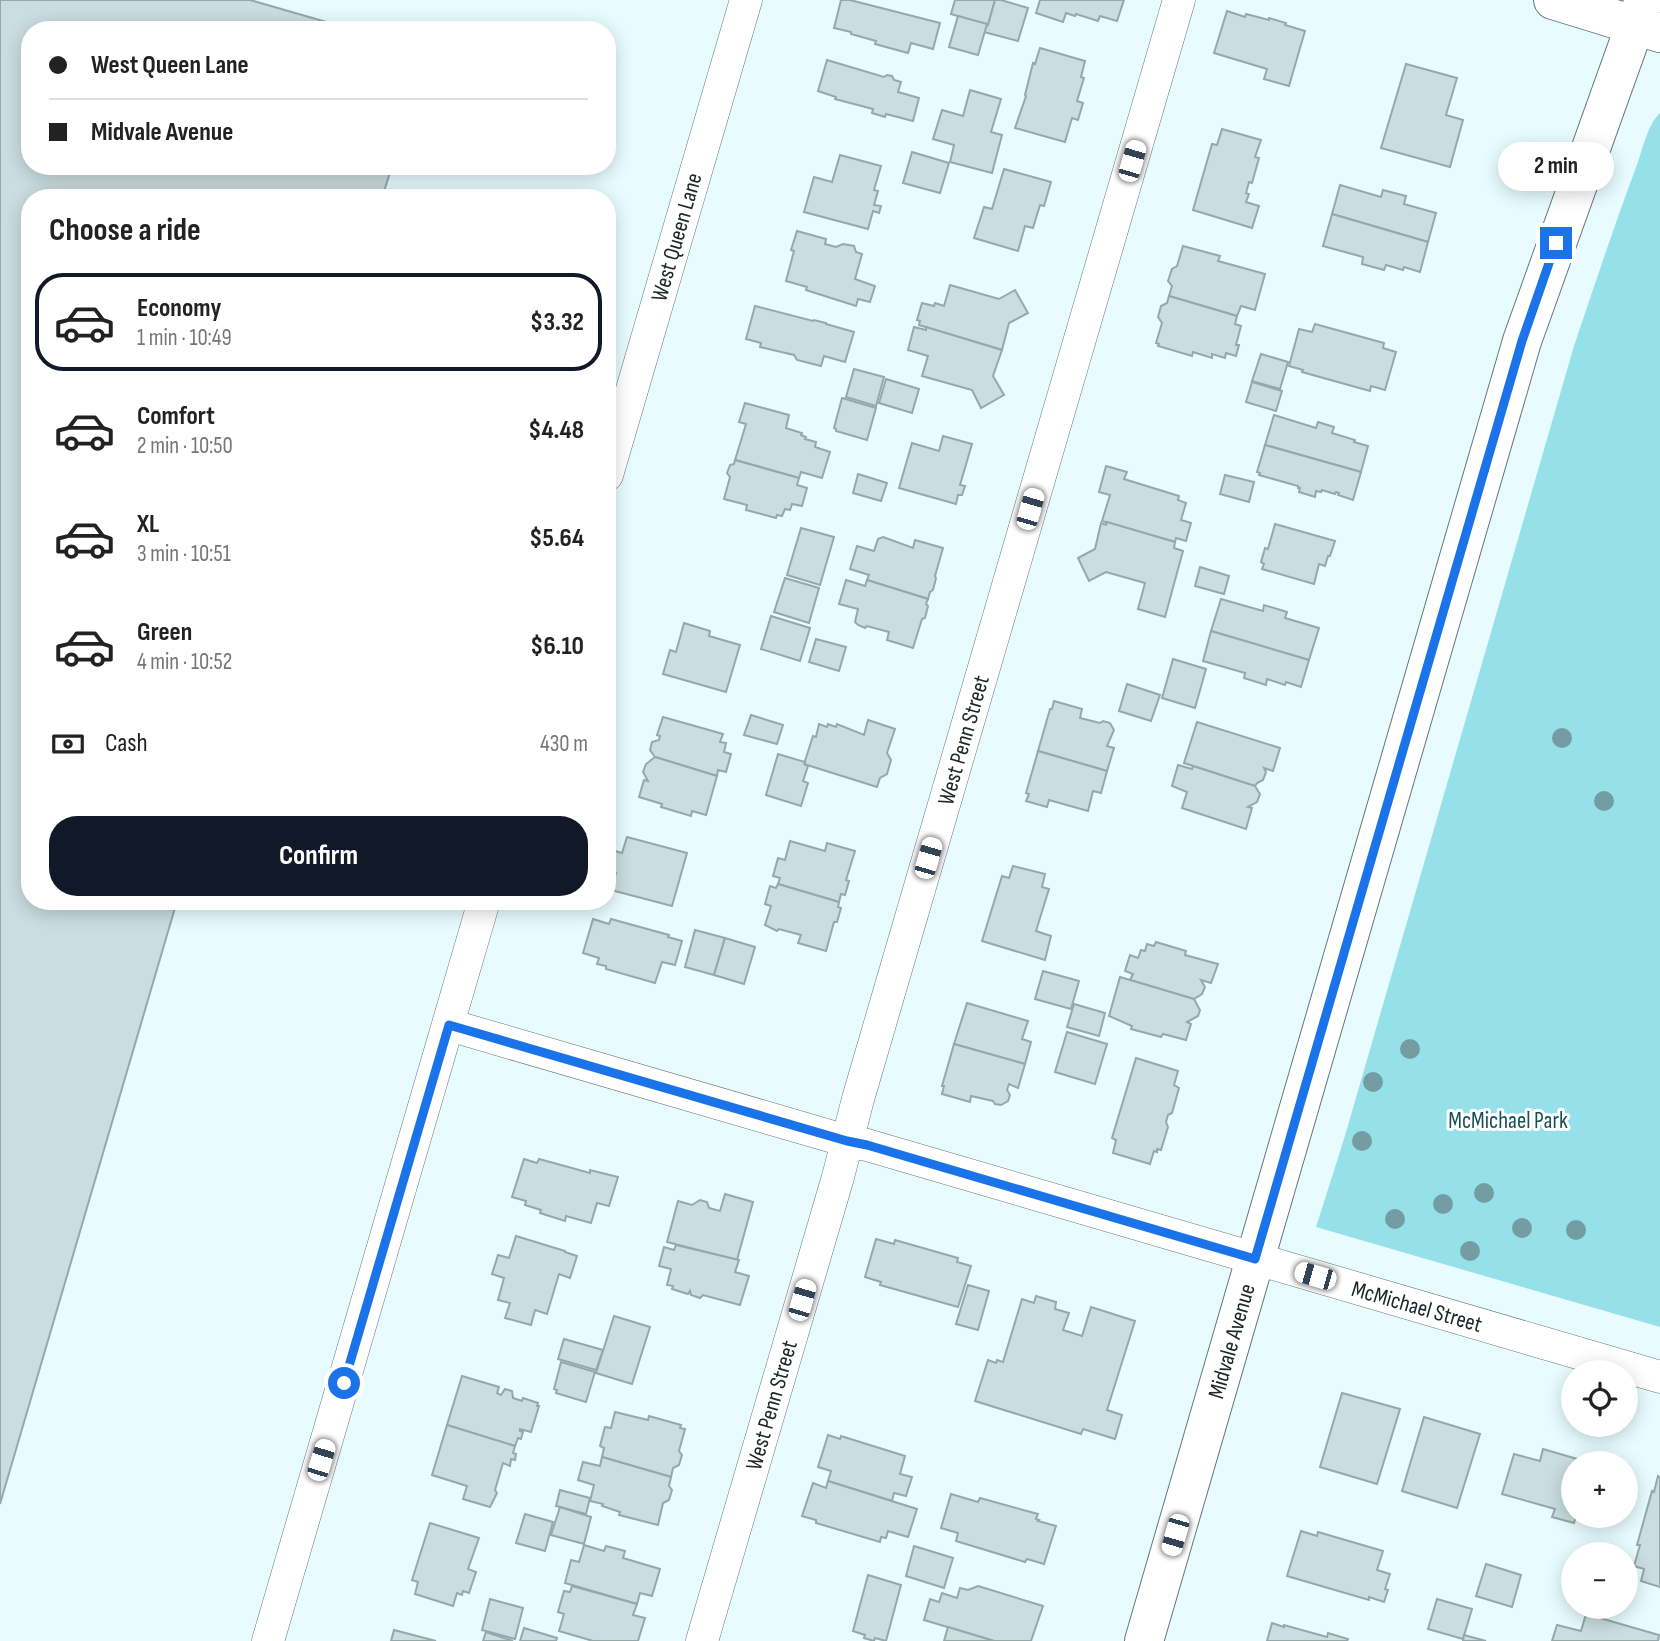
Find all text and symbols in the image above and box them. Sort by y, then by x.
text: West Queen Lane [91,50,249,81]
text: Midvale Avenue [91,117,233,148]
car [1117,138,1148,184]
callout: 2 min [1498,142,1614,190]
text: 2 min [1534,152,1578,180]
street label: West Queen Lane [645,170,709,305]
text: Choose a ride [49,211,201,250]
route end [1540,227,1572,259]
icon: car [53,291,116,354]
text: Economy [137,293,221,324]
text: $3.32 [530,307,584,338]
text: 1 min · 10:49 [137,324,232,352]
icon: car [53,399,116,462]
text: Comfort [137,401,215,432]
text: $4.48 [528,415,584,446]
text: 2 min · 10:50 [137,432,233,460]
car [1015,486,1046,532]
icon: car [53,507,116,570]
text: XL [137,509,159,540]
text: $5.64 [529,523,584,554]
text: 3 min · 10:51 [137,540,231,568]
icon: car [53,615,116,678]
text: Green [137,617,192,648]
text: $6.10 [530,631,584,662]
text: 4 min · 10:52 [137,648,232,676]
street label: West Penn Street [932,672,996,808]
icon: cash [49,725,87,763]
text: Cash [105,728,148,759]
text: 430 m [540,730,588,758]
button: Confirm [49,816,588,896]
car [913,835,944,881]
park label: McMichael Park [1448,1107,1568,1135]
car [1292,1260,1339,1292]
street label: McMichael Street [1348,1275,1485,1339]
car [787,1277,818,1323]
street label: Midvale Avenue [1202,1281,1262,1402]
street label: West Penn Street [740,1337,804,1473]
map controls [1561,1360,1638,1619]
button: locate [1561,1360,1638,1437]
route start [328,1367,360,1399]
car [305,1437,338,1483]
button: + [1561,1451,1638,1528]
car [1160,1512,1191,1558]
button: − [1561,1542,1638,1619]

